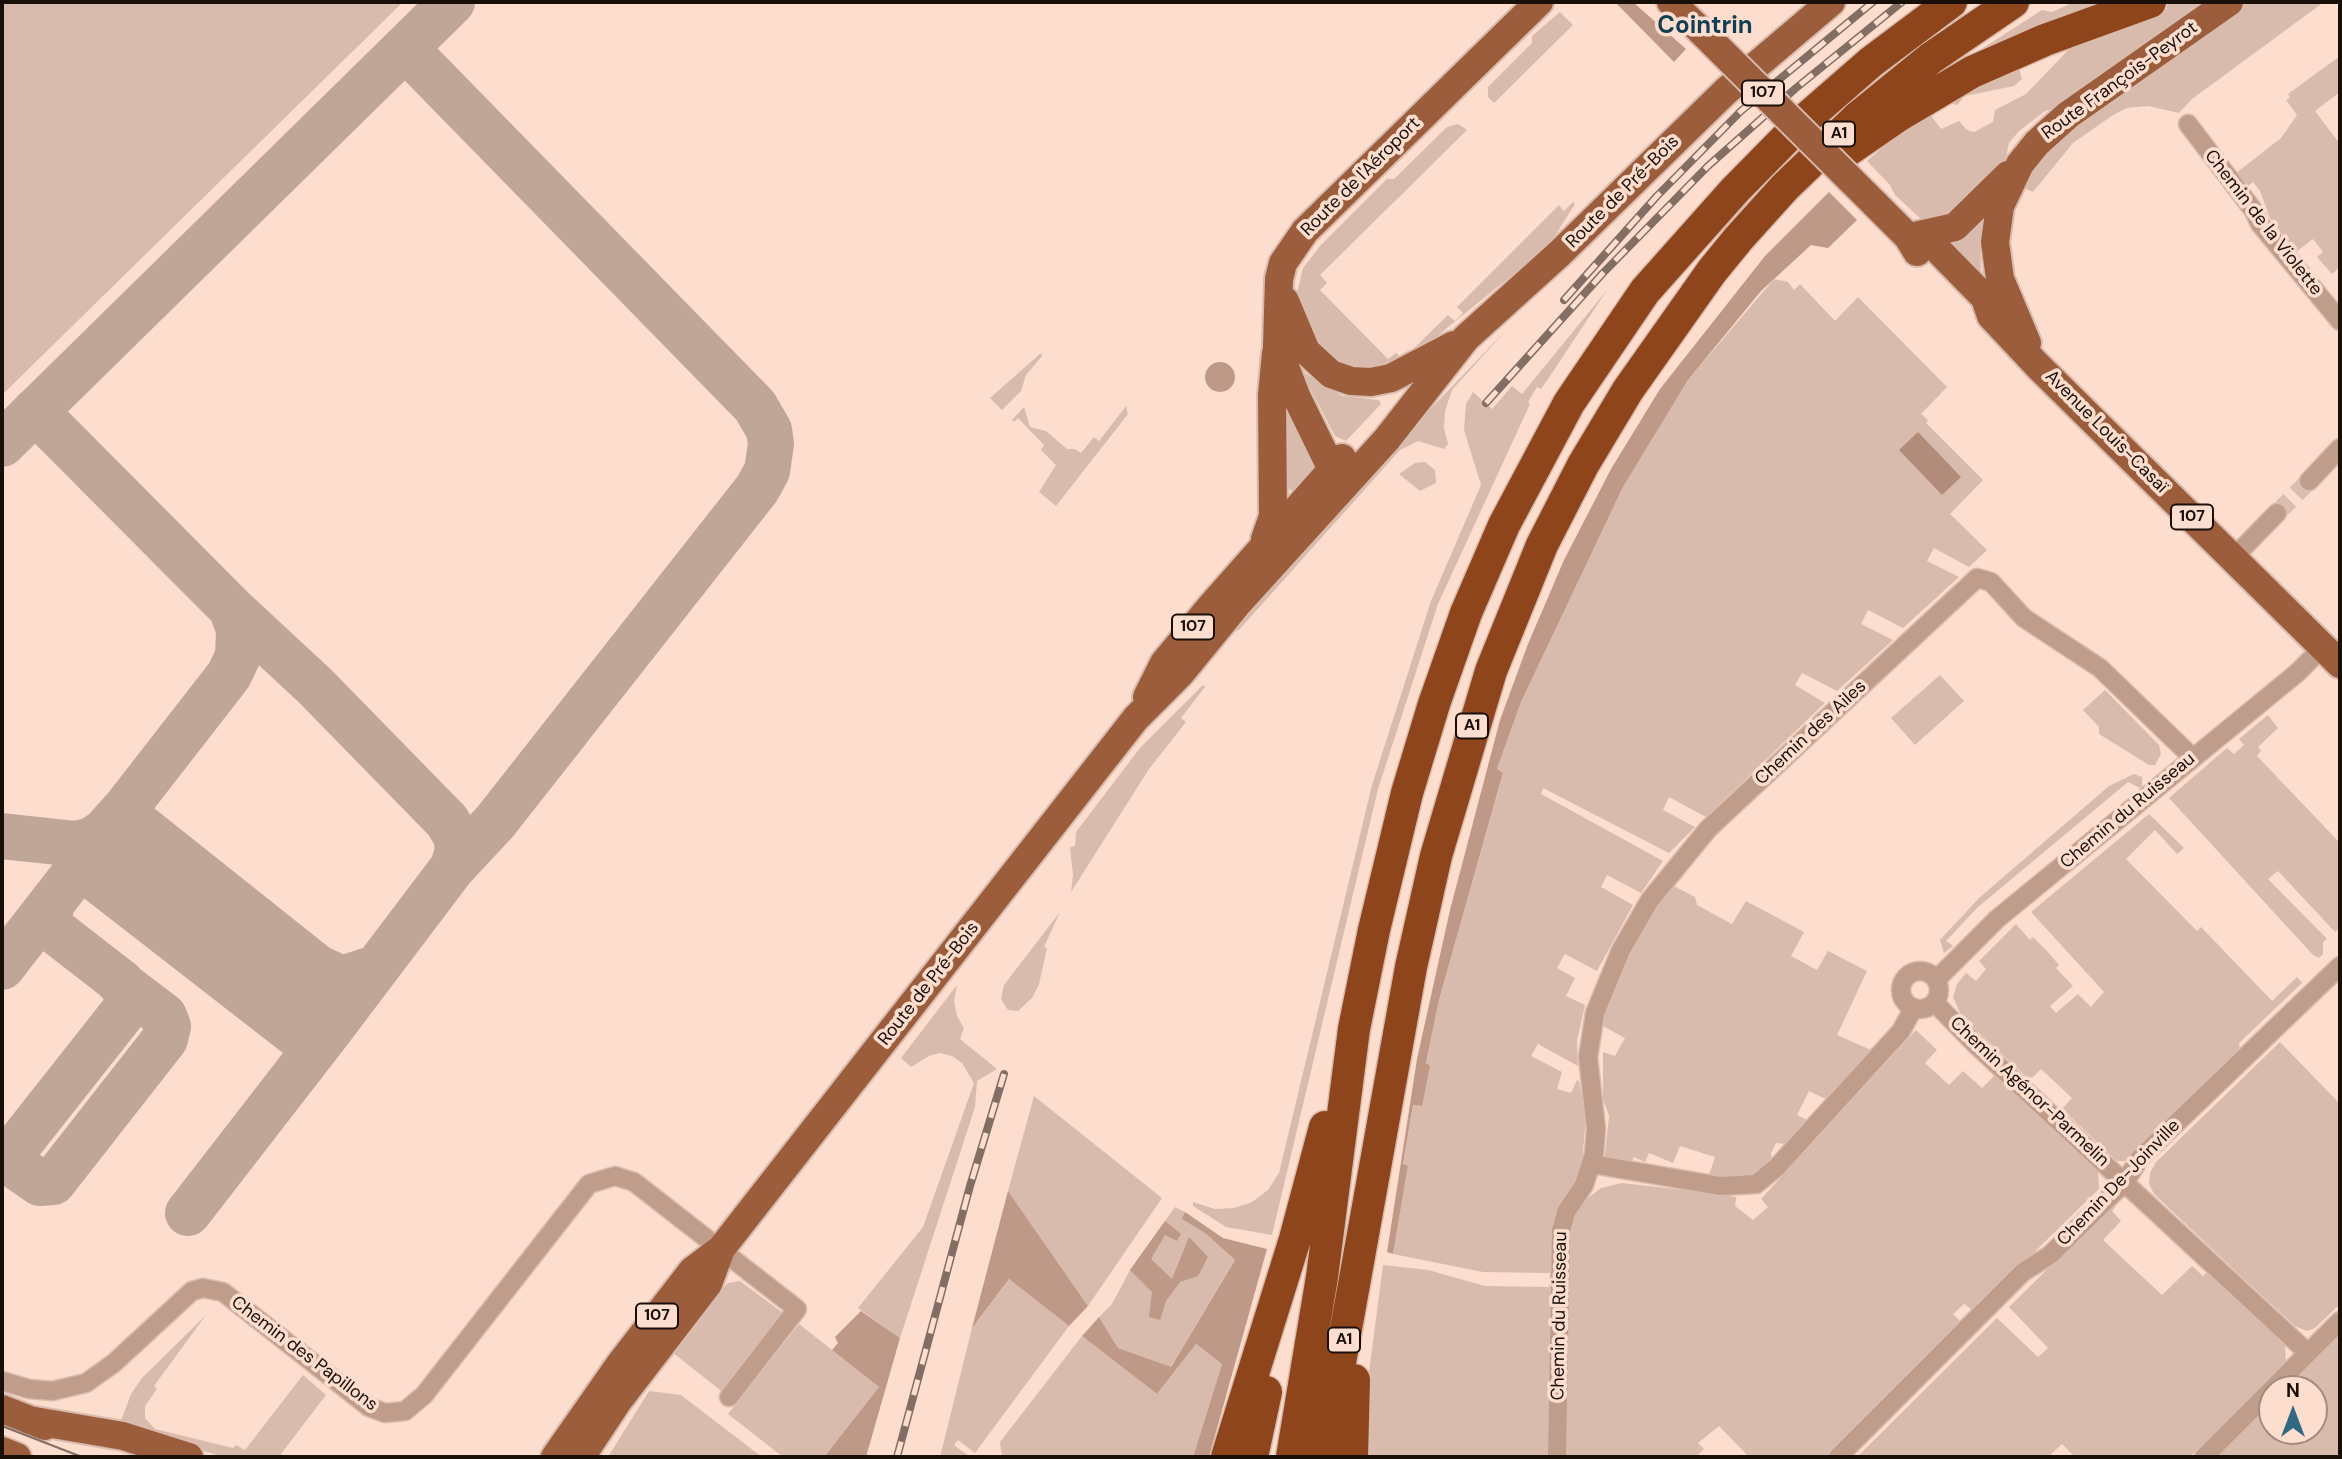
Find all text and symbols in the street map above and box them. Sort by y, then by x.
district label: Cointrin [1657,13,1753,41]
street label: Route François-Peyrot [2038,17,2202,145]
road number: 107 [1742,80,1784,106]
street label: Route de l'Aéroport [1297,113,1425,241]
road number: A1 [1823,122,1855,146]
street label: Route de Pré-Bois [1562,131,1684,253]
street label: Chemin de la Violette [2199,146,2327,300]
street label: Avenue Louis-Casaï [2040,366,2172,498]
road number: 107 [2171,504,2213,530]
road number: 107 [1172,614,1214,640]
street label: Chemin des Ailes [1751,676,1871,790]
road number: A1 [1456,713,1488,738]
street label: Chemin du Ruisseau [2056,748,2200,874]
street label: Route de Pré-Bois [874,918,984,1050]
street label: Chemin Agénor-Parmelin [1945,1013,2113,1171]
street label: Chemin De-Joinville [2053,1115,2185,1251]
street label: Chemin du Ruisseau [1548,1231,1572,1401]
street label: Chemin des Papillons [227,1292,381,1416]
road number: 107 [636,1304,678,1328]
road number: A1 [1328,1328,1360,1352]
north arrow [2258,1375,2328,1445]
text: N [2286,1378,2300,1403]

